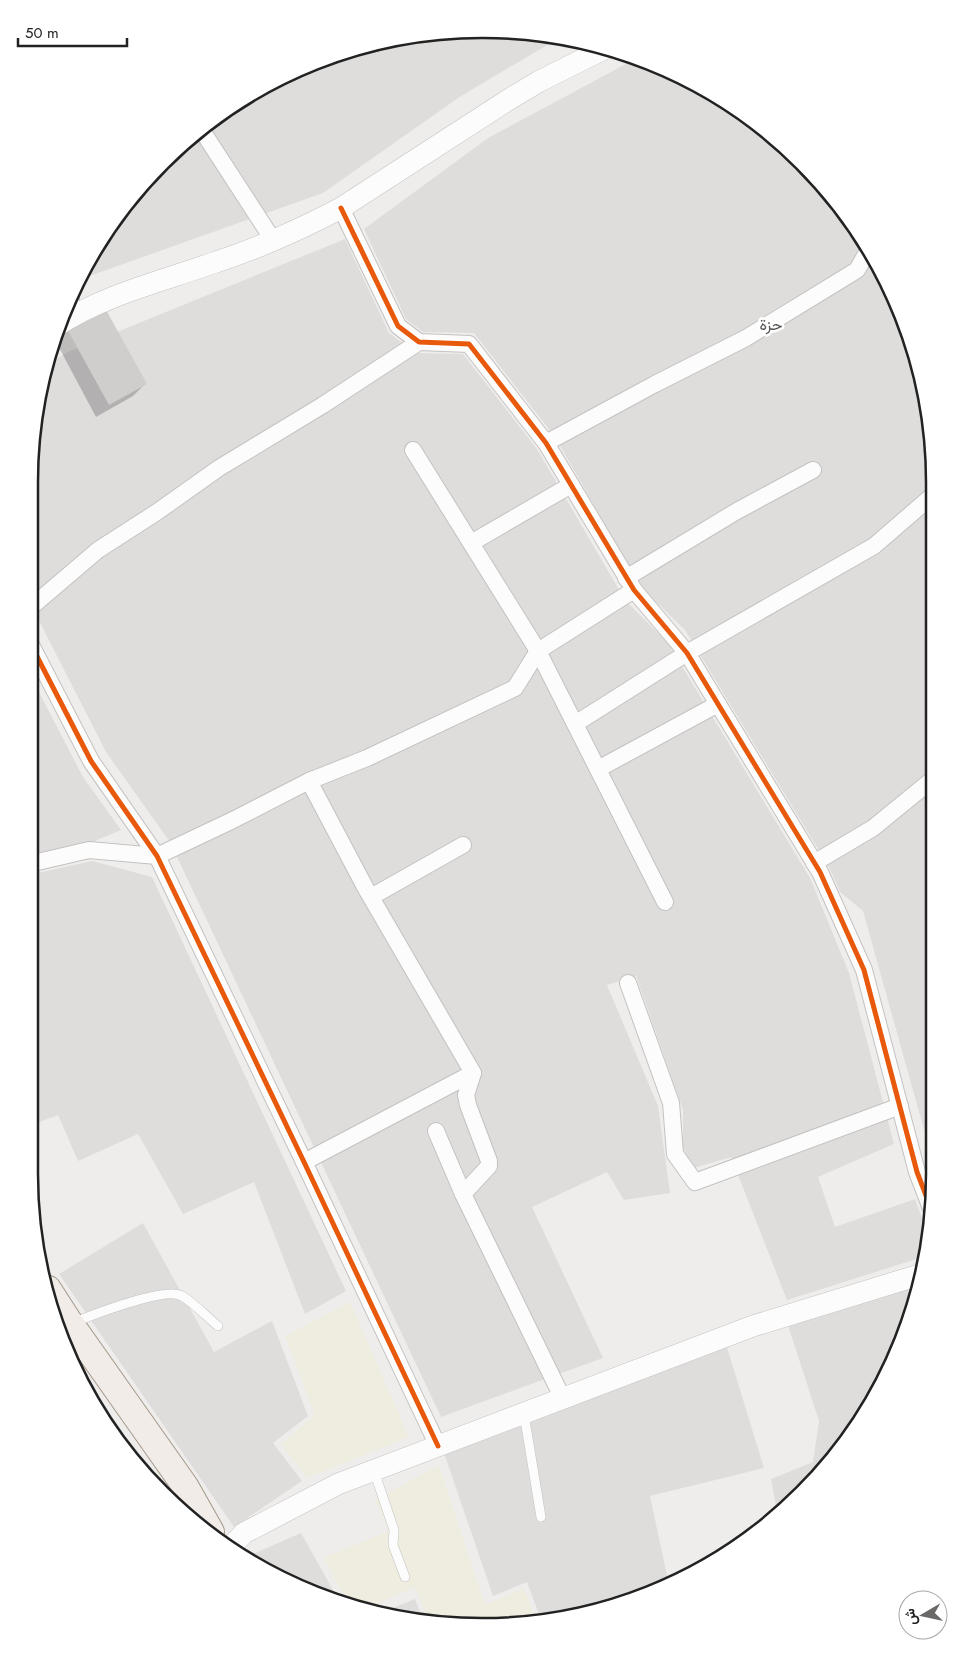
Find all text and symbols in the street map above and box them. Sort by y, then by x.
scale bar [18,15,126,47]
text: 50 m [25,22,59,44]
district label: حزة [759,313,783,336]
north arrow [898,1590,948,1640]
text: ش [899,1607,921,1627]

